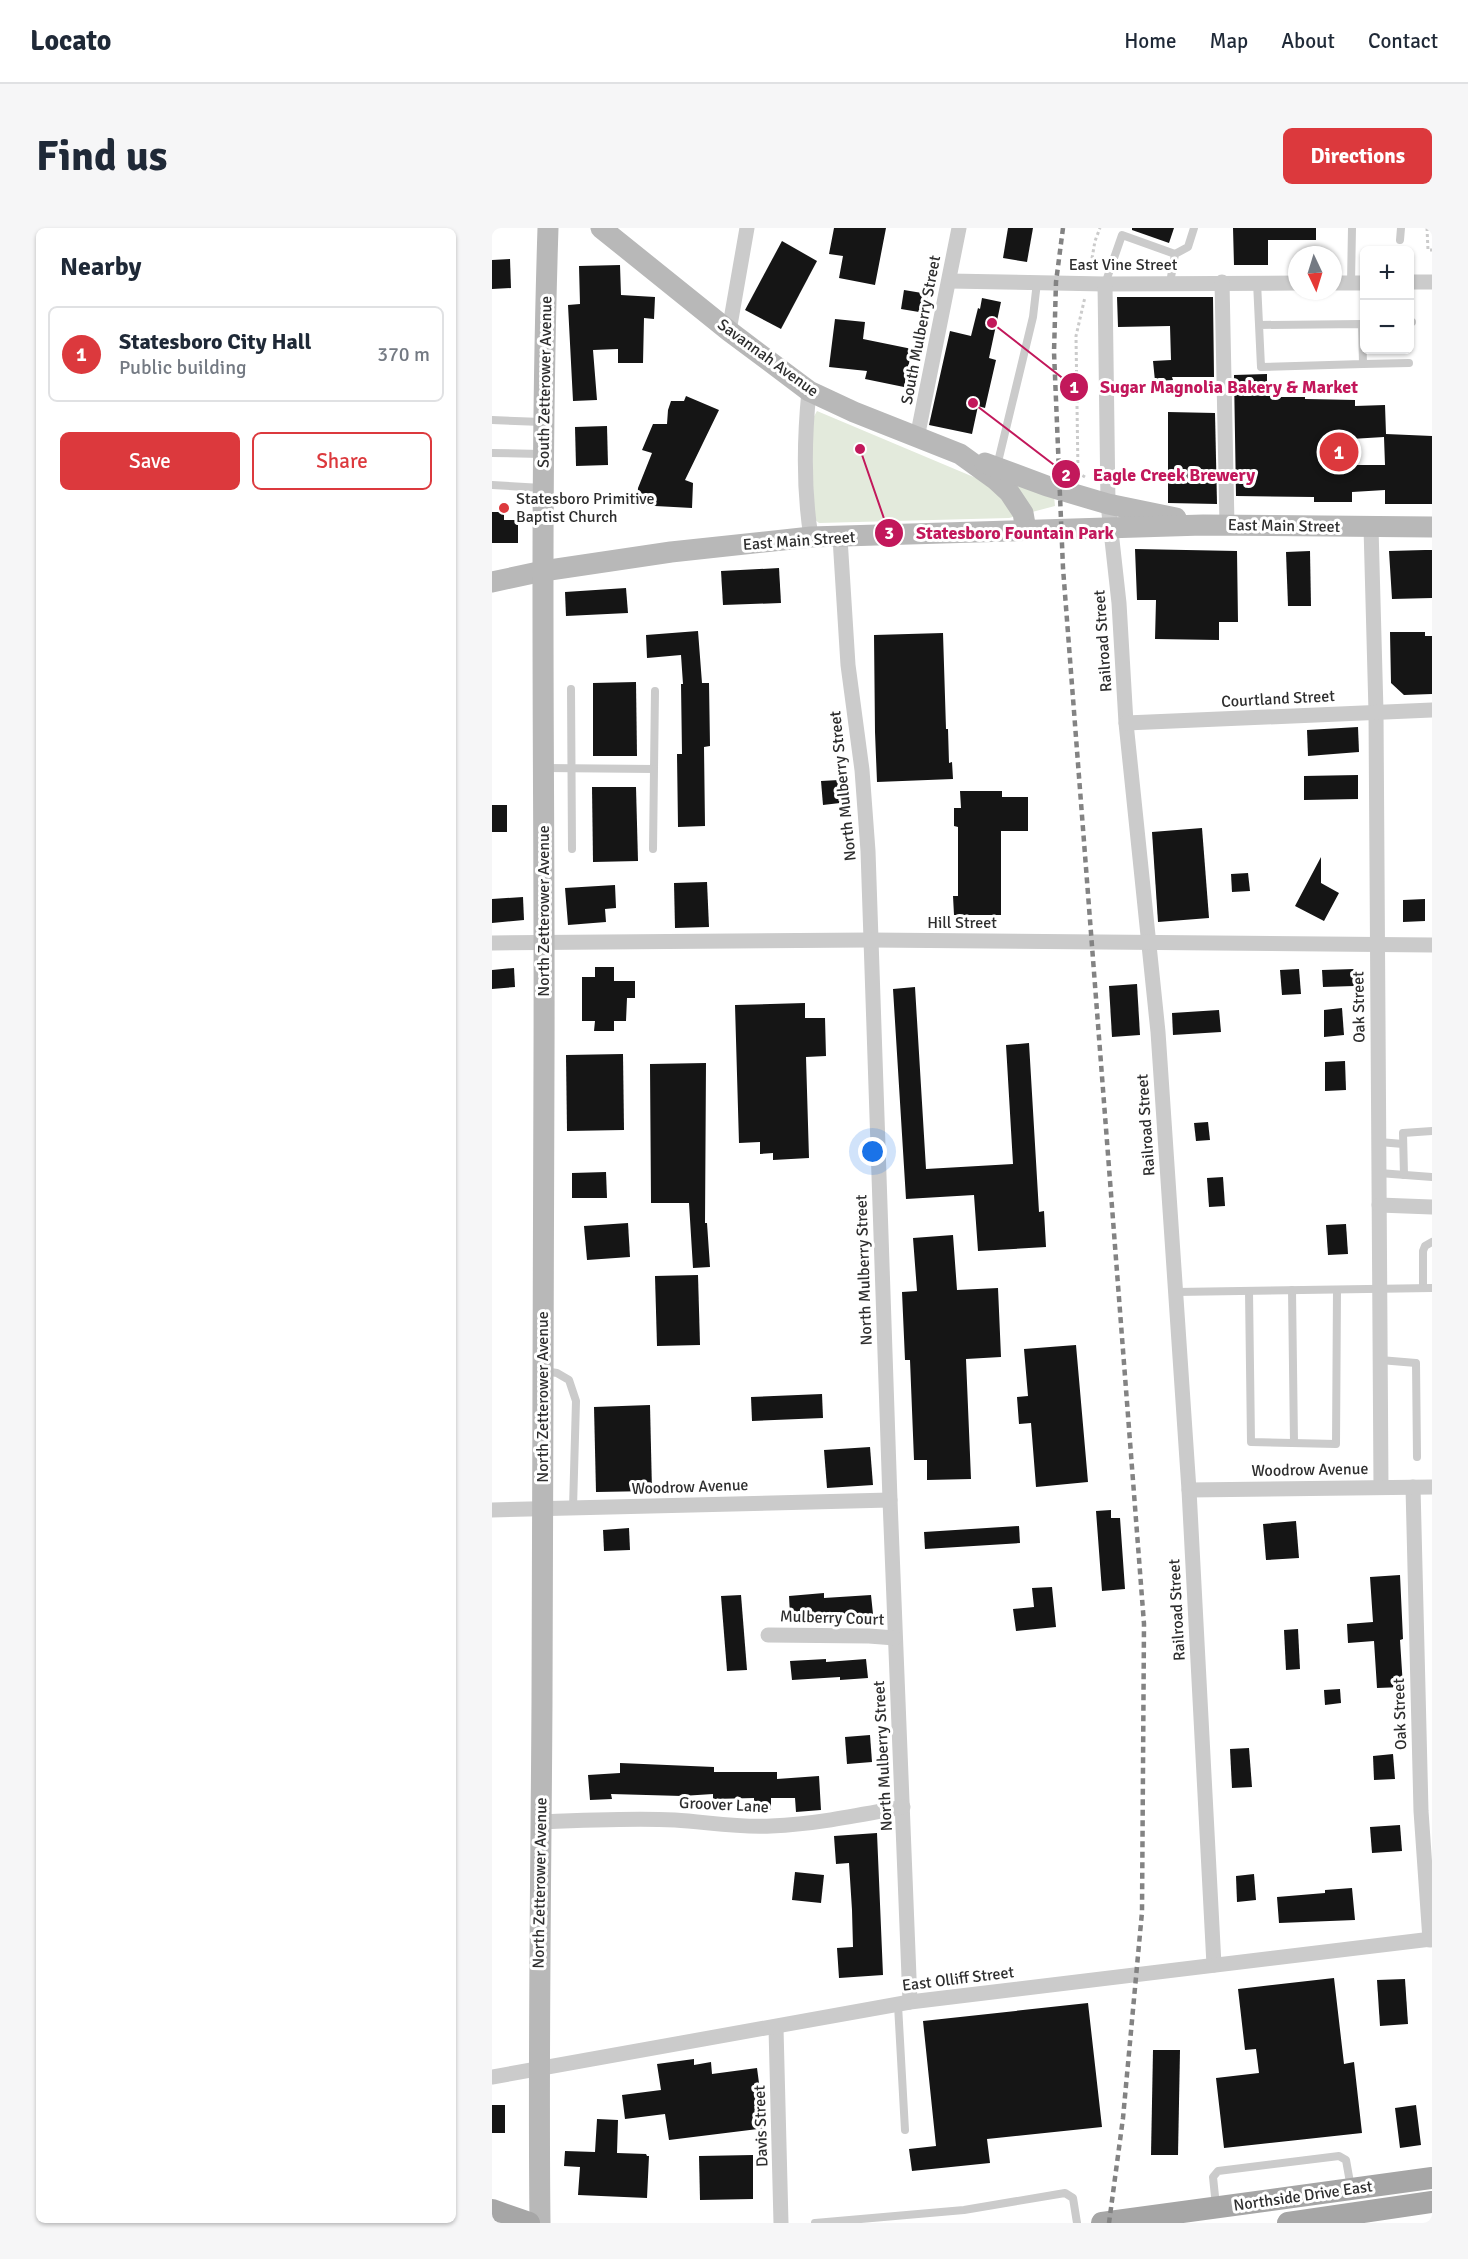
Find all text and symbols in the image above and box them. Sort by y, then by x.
text: Locato [30,24,111,58]
text: Home [1124,28,1177,54]
text: Map [1210,28,1248,54]
text: About [1281,28,1335,54]
text: Contact [1368,28,1438,54]
button: Directions [1283,128,1432,184]
text: Find us [36,131,167,182]
north arrow [1288,246,1342,300]
map controls [1360,246,1414,354]
button: + [1360,246,1414,300]
text: Nearby [60,251,141,283]
street label: South Mulberry Street [897,253,945,406]
street label: East Vine Street [1069,255,1178,275]
street label: South Zetterower Avenue [534,296,556,468]
button: − [1360,300,1414,354]
street label: Savannah Avenue [714,315,822,401]
text: Statesboro City Hall [119,328,311,355]
text: 1 [76,342,87,367]
text: 370 m [377,342,430,367]
text: Public building [119,355,247,380]
callout: Sugar Magnolia Bakery & Market [1059,369,1370,405]
text: 1 [1069,376,1079,398]
text: Sugar Magnolia Bakery & Market [1100,376,1358,398]
pin: 1 [1320,430,1358,474]
button: Save [60,432,240,490]
button: Share [252,432,432,490]
callout: Eagle Creek Brewery [1051,456,1267,492]
text: 2 [1061,464,1071,486]
text: Eagle Creek Brewery [1093,464,1255,486]
place label: Statesboro Primitive Baptist Church [516,489,654,527]
marker: Statesboro Primitive Baptist Church [497,501,511,515]
callout: Statesboro Fountain Park [874,515,1126,551]
street label: East Main Street [1228,515,1341,537]
text: 3 [884,522,894,544]
text: Statesboro Fountain Park [916,522,1115,544]
street label: East Main Street [742,527,856,555]
street label: Railroad Street [1089,589,1117,693]
street label: Courtland Street [1221,686,1336,712]
street label: North Mulberry Street [825,710,861,862]
street label: North Zetterower Avenue [534,825,554,997]
street label: Hill Street [927,913,997,933]
street label: Oak Street [1348,971,1370,1043]
street label: Railroad Street [1132,1073,1160,1177]
your location [858,1137,887,1166]
street label: North Mulberry Street [851,1194,877,1346]
street label: North Zetterower Avenue [533,1311,553,1483]
street label: Woodrow Avenue [1251,1459,1369,1481]
street label: Woodrow Avenue [631,1475,749,1499]
street label: Railroad Street [1164,1558,1190,1662]
street label: Mulberry Court [779,1606,885,1630]
street label: Oak Street [1389,1677,1411,1750]
street label: North Mulberry Street [869,1680,897,1832]
street label: Groover Lane [679,1793,769,1817]
street label: North Zetterower Avenue [529,1797,551,1969]
street label: East Olliff Street [901,1962,1015,1996]
street label: Davis Street [750,2084,772,2167]
street label: Northside Drive East [1232,2176,1374,2216]

